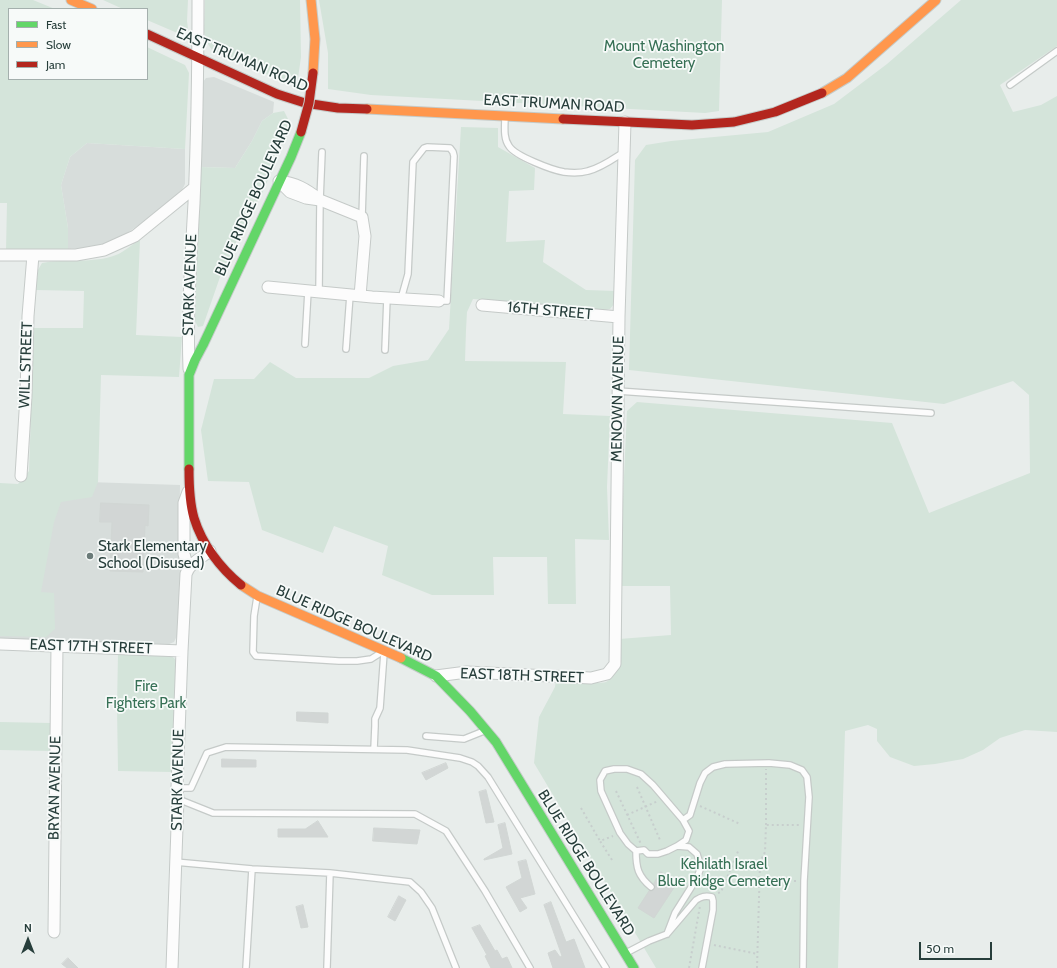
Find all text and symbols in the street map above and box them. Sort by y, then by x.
legend [8,8,148,80]
text: Fast [46,17,66,32]
street label: EAST TRUMAN ROAD [173,24,311,96]
text: Slow [46,37,71,52]
park label: Mount Washington Cemetery [604,38,724,73]
text: Jam [46,57,65,72]
street label: EAST TRUMAN ROAD [483,91,625,117]
street label: BLUE RIDGE BOULEVARD [211,117,297,279]
street label: STARK AVENUE [179,234,201,336]
street label: 16TH STREET [507,298,593,324]
street label: WILL STREET [15,321,37,409]
street label: MENOWN AVENUE [608,336,628,462]
place label: Stark Elementary School (Disused) [98,538,207,573]
marker: Stark Elementary School (Disused) [85,551,95,561]
street label: BLUE RIDGE BOULEVARD [273,581,435,667]
street label: EAST 17TH STREET [29,636,153,658]
street label: EAST 18TH STREET [460,665,584,687]
park label: Fire Fighters Park [106,678,186,713]
street label: STARK AVENUE [168,729,188,831]
street label: BRYAN AVENUE [45,736,65,840]
street label: BLUE RIDGE BOULEVARD [534,787,638,939]
park label: Kehilath Israel Blue Ridge Cemetery [658,856,790,891]
north arrow [8,920,48,960]
text: N [24,921,32,935]
scale bar [921,934,994,960]
text: 50 m [926,941,954,956]

